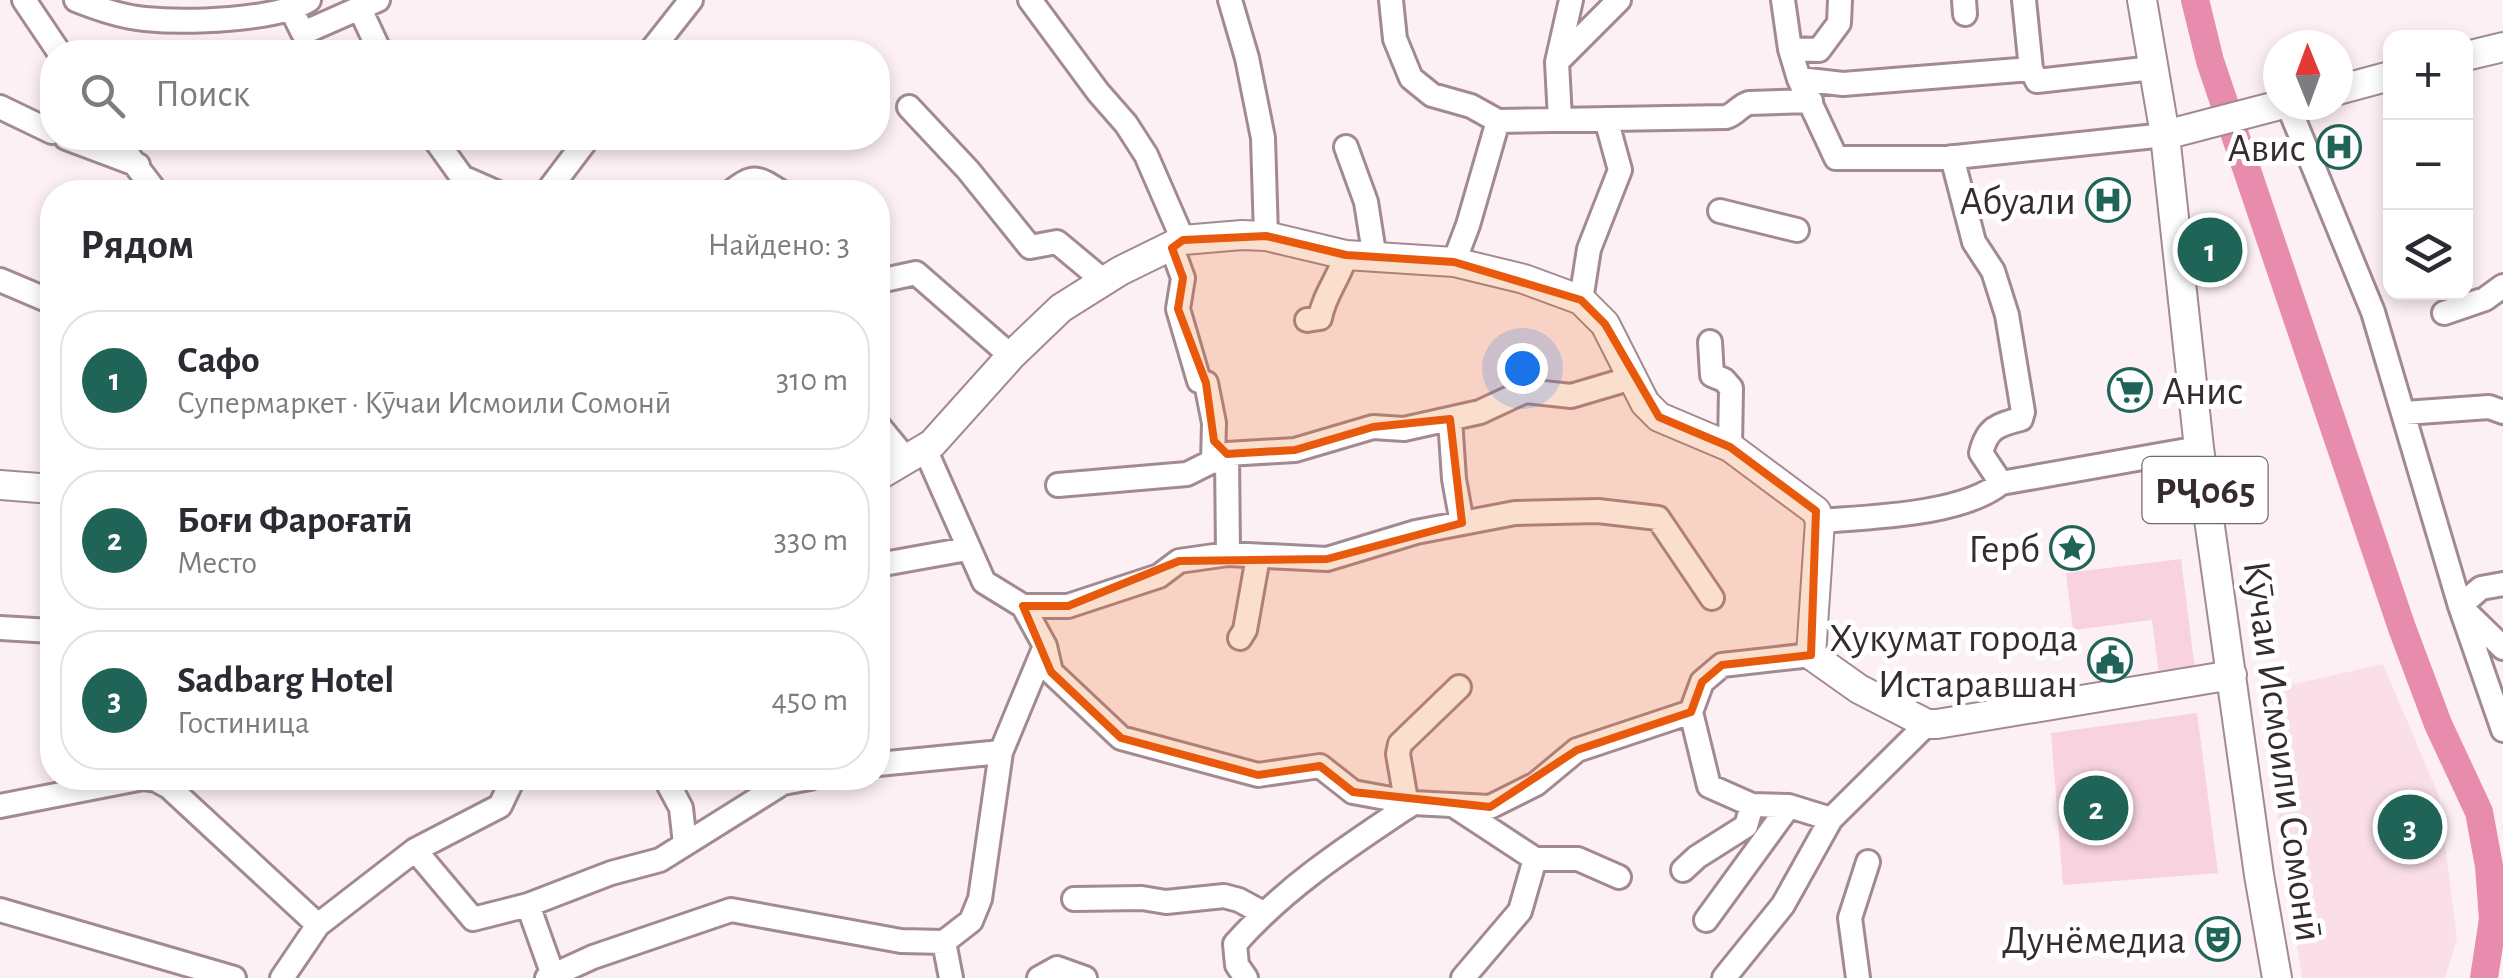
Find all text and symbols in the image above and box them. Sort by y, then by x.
north arrow [2263,30,2353,120]
map controls [2383,30,2473,300]
button: + [2383,30,2473,120]
search box [40,40,890,150]
icon: search [75,68,130,123]
text: Поиск [155,76,250,114]
button: − [2383,120,2473,210]
hospital icon: Авис [2316,124,2362,170]
place label: Авис [2227,129,2306,169]
hospital icon: Абуали [2085,177,2131,223]
place label: Абуали [1959,182,2076,222]
button: layers [2383,210,2473,300]
pin: 1 [2178,212,2242,288]
text: Рядом [80,224,194,266]
text: Найдено: 3 [707,229,850,261]
text: Сафо [177,342,260,380]
your location [1497,343,1548,394]
text: 1 [109,364,120,396]
text: 310 m [776,364,848,396]
supermarket icon: Анис [2107,367,2153,413]
place label: Анис [2162,372,2243,412]
text: Супермаркет · Кӯчаи Исмоили Сомонӣ [177,387,671,419]
road number: РҶ065 [2142,457,2268,523]
text: Боғи Фароғатӣ [177,502,413,540]
text: 2 [107,524,122,556]
text: 330 m [774,524,848,556]
place icon: Герб [2049,525,2095,571]
place label: Герб [1968,530,2040,570]
text: Место [177,547,257,579]
street label: Кӯчаи Исмоили Сомонӣ [2235,558,2329,944]
place label: Хукумат города Истаравшан [1829,619,2078,705]
public building icon: Хукумат города Истаравшан [2087,637,2133,683]
text: Sadbarg Hotel [177,662,394,700]
text: 3 [108,684,121,716]
text: 450 m [771,684,848,716]
text: Гостиница [177,707,310,739]
pin: 2 [2064,770,2128,846]
pin: 3 [2378,790,2442,864]
theatre icon: Дунёмедиа [2195,916,2241,962]
place label: Дунёмедиа [2002,921,2186,961]

